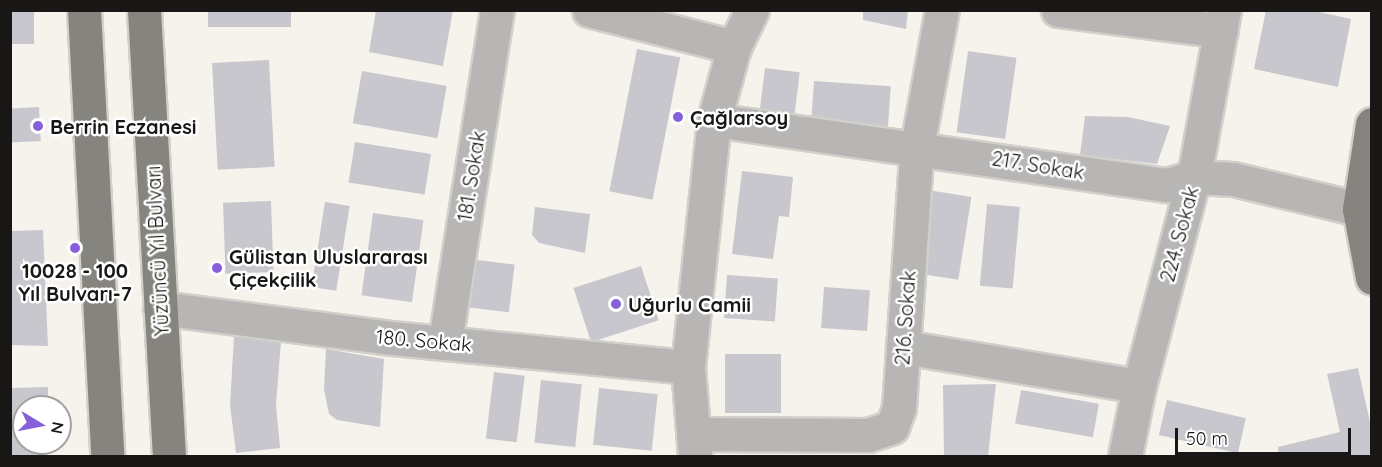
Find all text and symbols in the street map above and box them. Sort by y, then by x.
place label: Çağlarsoy [690,105,788,129]
marker: Çağlarsoy [671,110,685,124]
place label: Berrin Eczanesi [50,114,197,138]
marker: Berrin Eczanesi [31,119,45,133]
street label: 181. Sokak [452,129,490,223]
street label: 217. Sokak [990,146,1086,184]
street label: Yüzüncü Yıl Bulvarı [141,165,173,337]
street label: 224. Sokak [1155,183,1203,285]
marker: 10028 - 100 Yıl Bulvarı-7 [68,241,82,255]
place label: Gülistan Uluslararası Çiçekçilik [229,244,428,291]
place label: 10028 - 100 Yıl Bulvarı-7 [18,258,132,305]
marker: Gülistan Uluslararası Çiçekçilik [210,261,224,275]
street label: 216. Sokak [890,270,920,366]
place label: Uğurlu Camii [628,292,751,316]
marker: Uğurlu Camii [609,297,623,311]
street label: 180. Sokak [375,324,473,356]
north arrow [12,395,72,455]
scale bar [1178,416,1354,454]
text: N [47,420,69,435]
text: 50 m [1186,427,1228,450]

